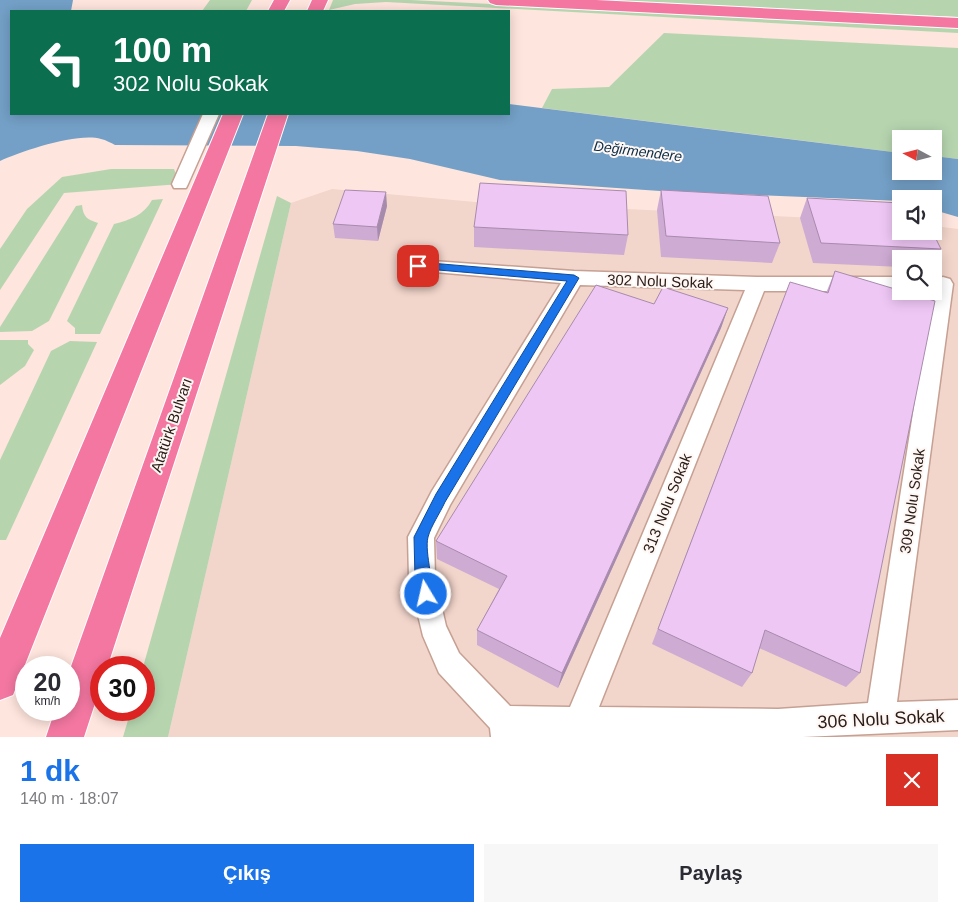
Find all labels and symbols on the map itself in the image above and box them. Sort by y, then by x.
north arrow [892,130,942,180]
water label: Değirmendere [593,138,683,164]
pin [397,245,439,287]
street label: 302 Nolu Sokak [607,271,714,291]
street label: Atatürk Bulvarı [147,376,195,474]
street label: 309 Nolu Sokak [896,447,928,555]
street label: 313 Nolu Sokak [639,450,695,555]
position arrow [399,567,451,619]
speed limit sign: 30 [90,656,155,721]
street label: 306 Nolu Sokak [817,706,946,732]

